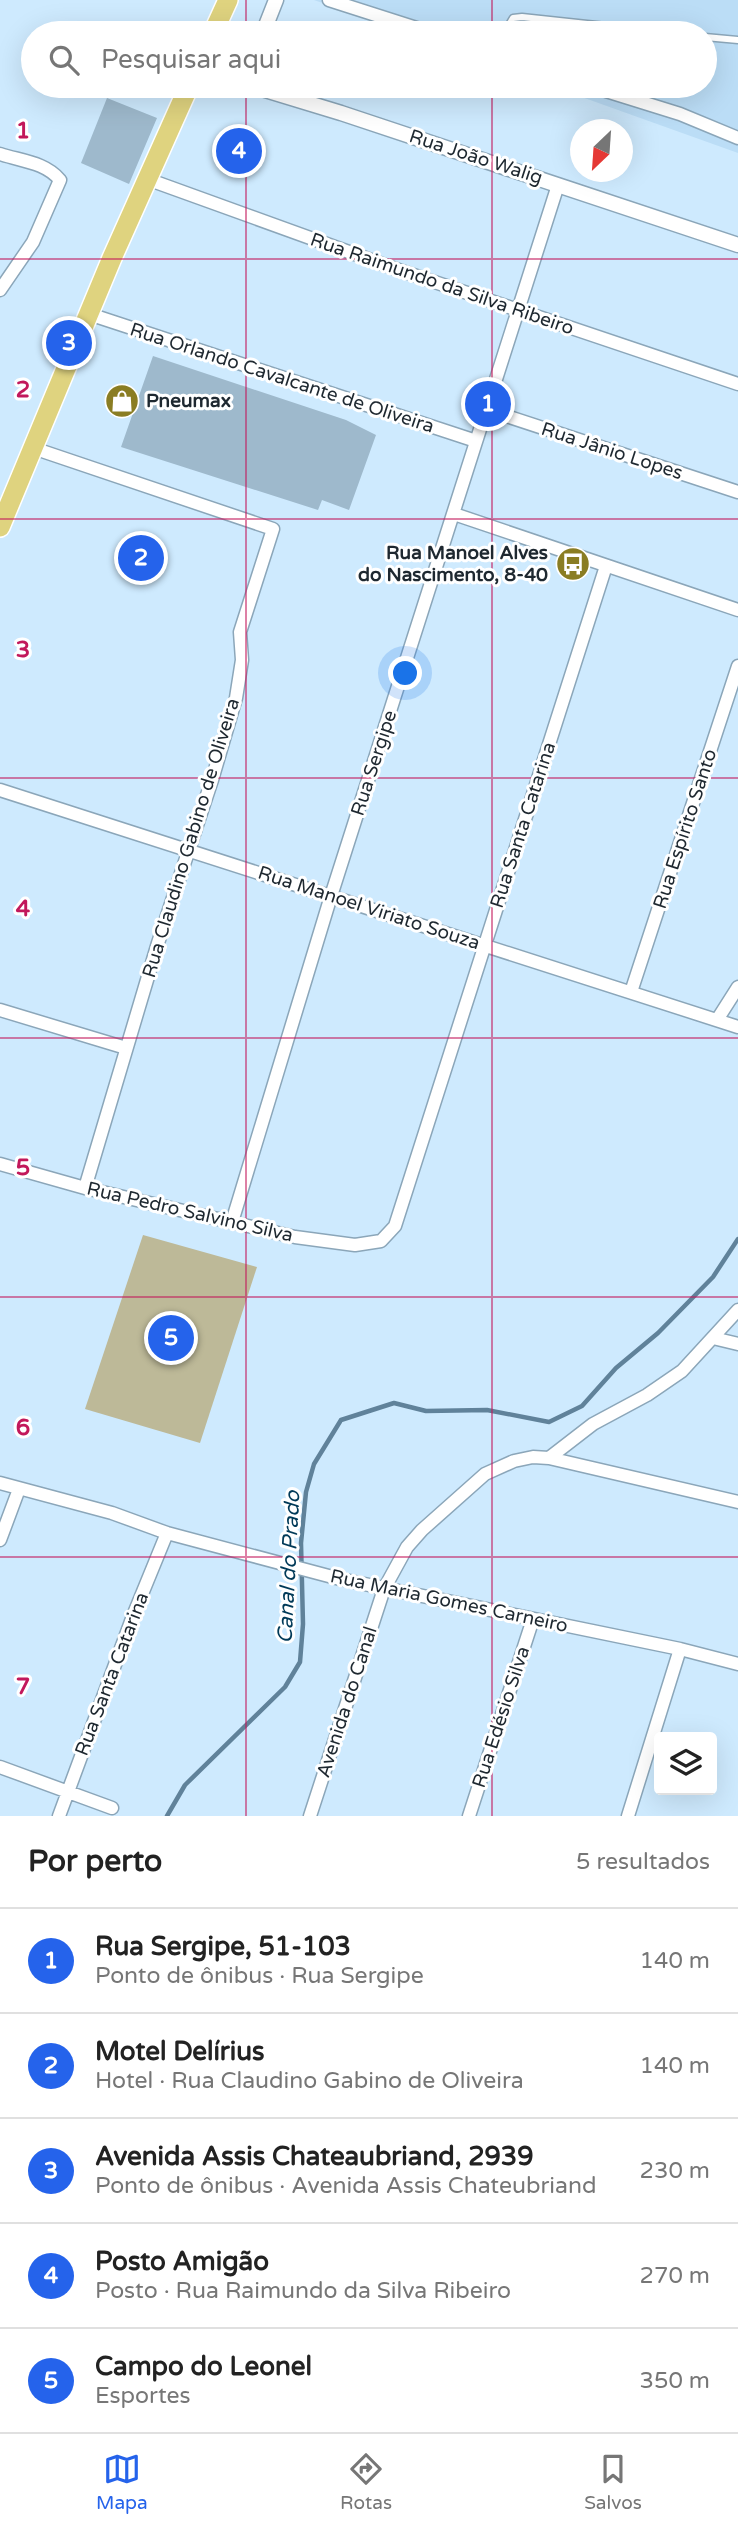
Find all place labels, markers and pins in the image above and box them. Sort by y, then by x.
pin: 4 [216,125,262,177]
pin: 3 [46,317,92,369]
pin: 1 [465,378,511,430]
shop icon: Pneumax [103,382,141,420]
place label: Pneumax [146,390,231,412]
pin: 2 [118,532,164,584]
place label: Rua Manoel Alves do Nascimento, 8-40 [358,542,548,586]
bus stop icon: Rua Manoel Alves do Nascimento, 8-40 [554,545,592,583]
pin: 5 [148,1312,194,1364]

